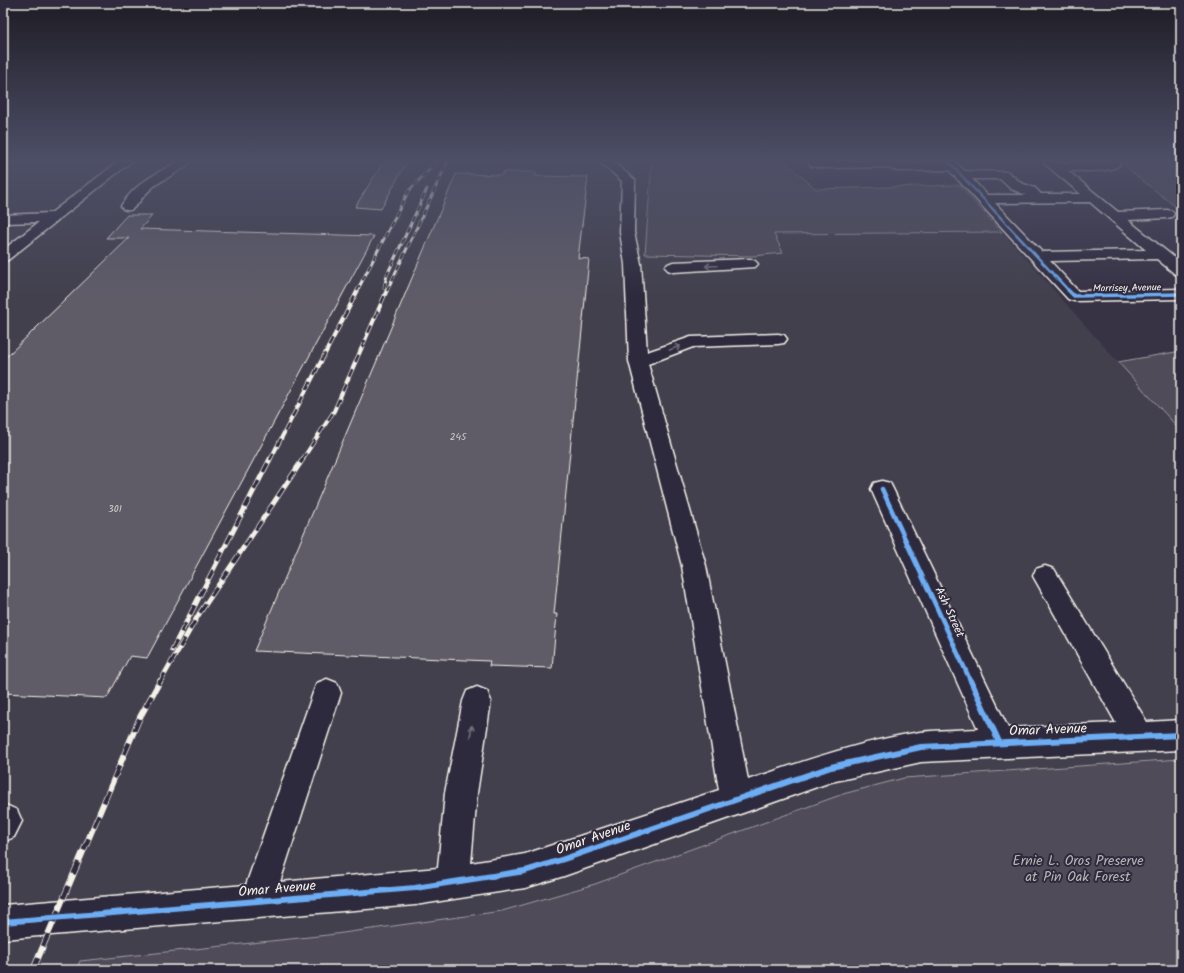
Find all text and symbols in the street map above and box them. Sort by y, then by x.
one-way arrow [705,262,718,269]
street label: Morrisey Avenue [1093,279,1162,297]
one-way arrow [668,344,681,351]
house number: 245 [450,429,467,445]
house number: 301 [108,501,122,517]
street label: Ash Street [930,584,970,641]
street label: Omar Avenue [1009,718,1088,742]
one-way arrow [468,724,476,737]
street label: Omar Avenue [553,815,634,861]
park label: Ernie L. Oros Preserve at Pin Oak Forest [1013,850,1144,888]
street label: Omar Avenue [237,875,317,903]

